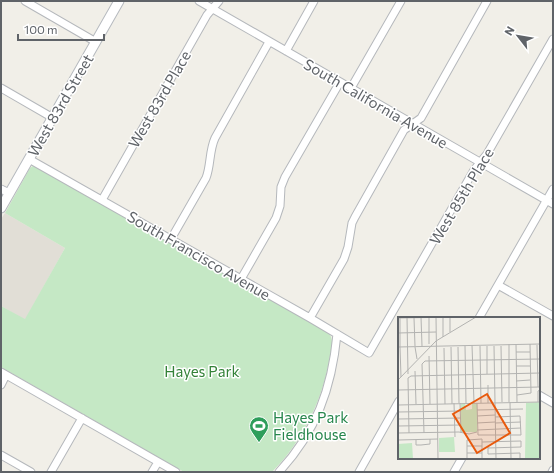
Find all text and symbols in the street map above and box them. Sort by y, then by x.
scale bar [18,16,104,42]
north arrow [498,16,538,56]
text: 100 m [24,22,58,36]
text: N [501,24,517,37]
street label: West 83rd Place [124,47,194,151]
street label: West 83rd Street [23,51,97,159]
street label: South California Avenue [301,54,451,152]
street label: West 85th Place [425,144,497,248]
street label: South Francisco Avenue [124,207,274,303]
inset map [398,317,540,459]
park label: Hayes Park [164,362,240,380]
place label: Hayes Park Fieldhouse [273,408,348,443]
sports icon: Hayes Park Fieldhouse [248,415,270,443]

